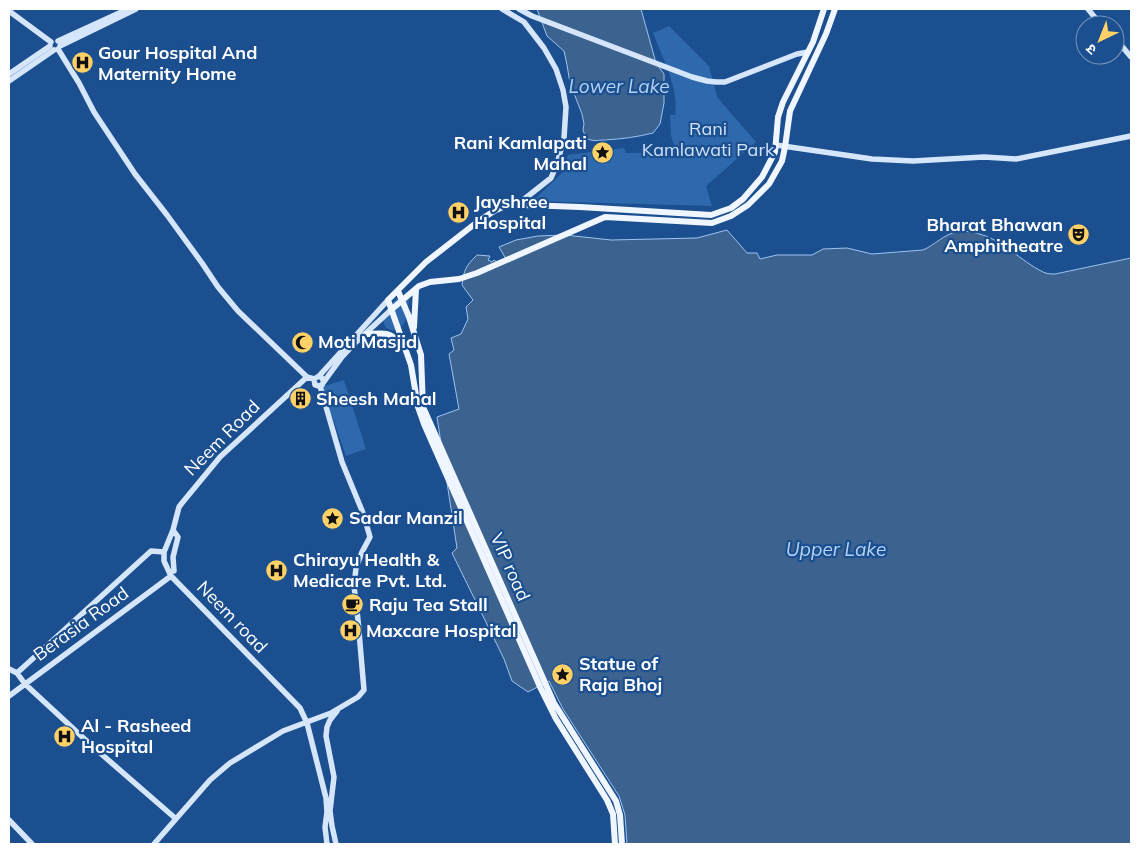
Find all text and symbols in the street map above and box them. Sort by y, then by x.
north arrow [1075,15,1125,65]
text: उ [1081,40,1100,59]
place label: Gour Hospital And Maternity Home [98,41,257,85]
hospital icon: Gour Hospital And Maternity Home [70,51,94,75]
water label: Lower Lake [568,74,670,98]
park label: Rani Kamlawati Park [642,117,775,161]
place label: Rani Kamlapati Mahal [454,131,587,175]
place icon: Rani Kamlapati Mahal [591,141,615,165]
place label: Jayshree Hospital [474,190,548,234]
hospital icon: Jayshree Hospital [446,200,470,224]
place label: Bharat Bhawan Amphitheatre [927,213,1063,257]
theatre icon: Bharat Bhawan Amphitheatre [1067,223,1091,247]
mosque icon: Moti Masjid [290,330,314,354]
place label: Moti Masjid [318,330,417,353]
building icon: Sheesh Mahal [288,387,312,411]
place label: Sheesh Mahal [316,387,437,410]
street label: Neem Road [179,395,264,480]
place icon: Sadar Manzil [321,506,345,530]
place label: Sadar Manzil [349,506,463,529]
street label: VIP road [485,529,536,604]
water label: Upper Lake [786,537,886,561]
place label: Chirayu Health & Medicare Pvt. Ltd. [293,548,447,592]
hospital icon: Chirayu Health & Medicare Pvt. Ltd. [265,558,289,582]
street label: Neem road [192,576,273,658]
street label: Berasia Road [29,581,133,666]
cafe icon: Raju Tea Stall [341,593,365,617]
place label: Raju Tea Stall [369,593,488,616]
hospital icon: Maxcare Hospital [338,619,362,643]
place label: Maxcare Hospital [366,619,517,642]
place label: Statue of Raja Bhoj [579,652,662,696]
place icon: Statue of Raja Bhoj [551,662,575,686]
place label: Al - Rasheed Hospital [81,714,191,758]
hospital icon: Al - Rasheed Hospital [53,724,77,748]

